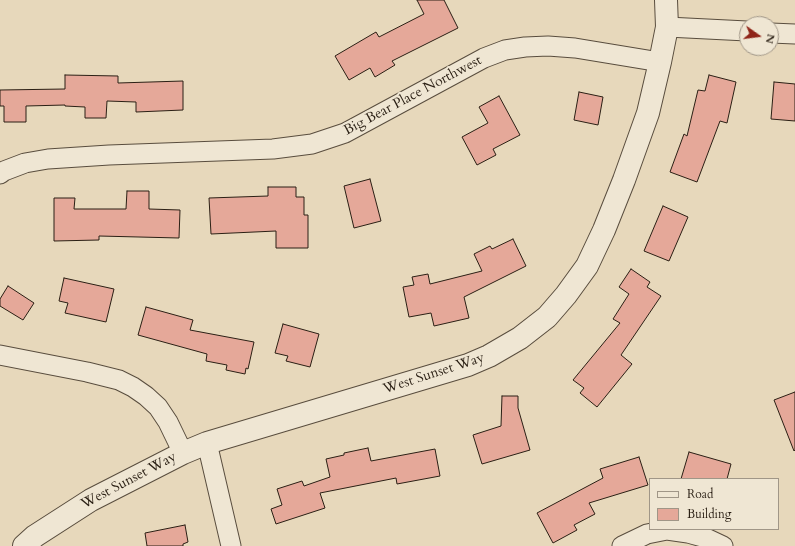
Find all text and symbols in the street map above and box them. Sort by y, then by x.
north arrow [739,16,779,56]
text: N [762,32,779,45]
street label: Big Bear Place Northwest [341,53,485,139]
street label: West Sunset Way [381,350,487,398]
street label: West Sunset Way [78,449,180,513]
legend [649,478,779,530]
text: Road [687,486,713,502]
text: Building [687,506,731,522]

